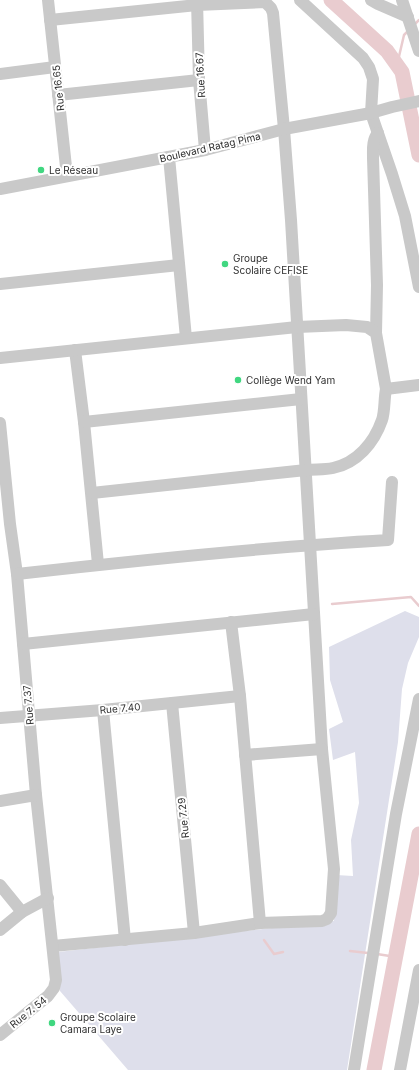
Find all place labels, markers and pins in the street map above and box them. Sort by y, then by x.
place label: Le Réseau [49,164,98,176]
marker: Le Réseau [36,165,46,175]
place label: Groupe Scolaire CEFISE [233,252,308,276]
marker: Groupe Scolaire CEFISE [220,259,230,269]
place label: Collège Wend Yam [246,374,335,386]
marker: Collège Wend Yam [233,375,243,385]
place label: Groupe Scolaire Camara Laye [60,1011,136,1035]
marker: Groupe Scolaire Camara Laye [47,1018,57,1028]

